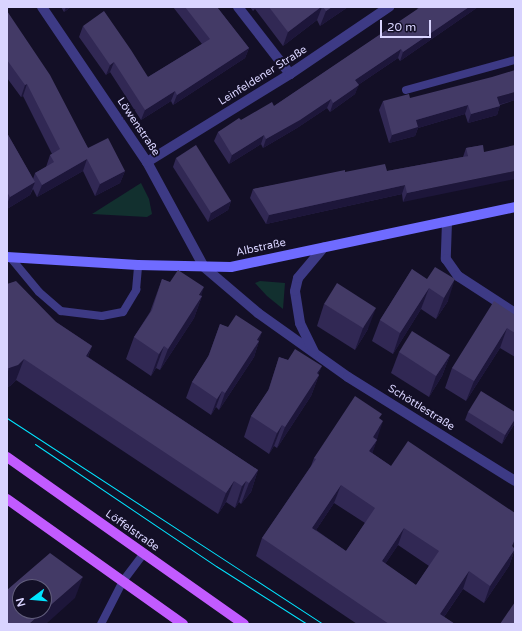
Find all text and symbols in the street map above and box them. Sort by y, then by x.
scale bar [382,12,433,38]
text: 20 m [387,20,416,34]
street label: Leinfeldener Straße [216,43,310,109]
street label: Löwenstraße [114,95,162,159]
street label: Albstraße [235,236,287,260]
street label: Schöttlestraße [385,382,457,434]
street label: Löffelstraße [102,508,162,554]
north arrow [12,579,52,619]
text: N [13,596,28,608]

